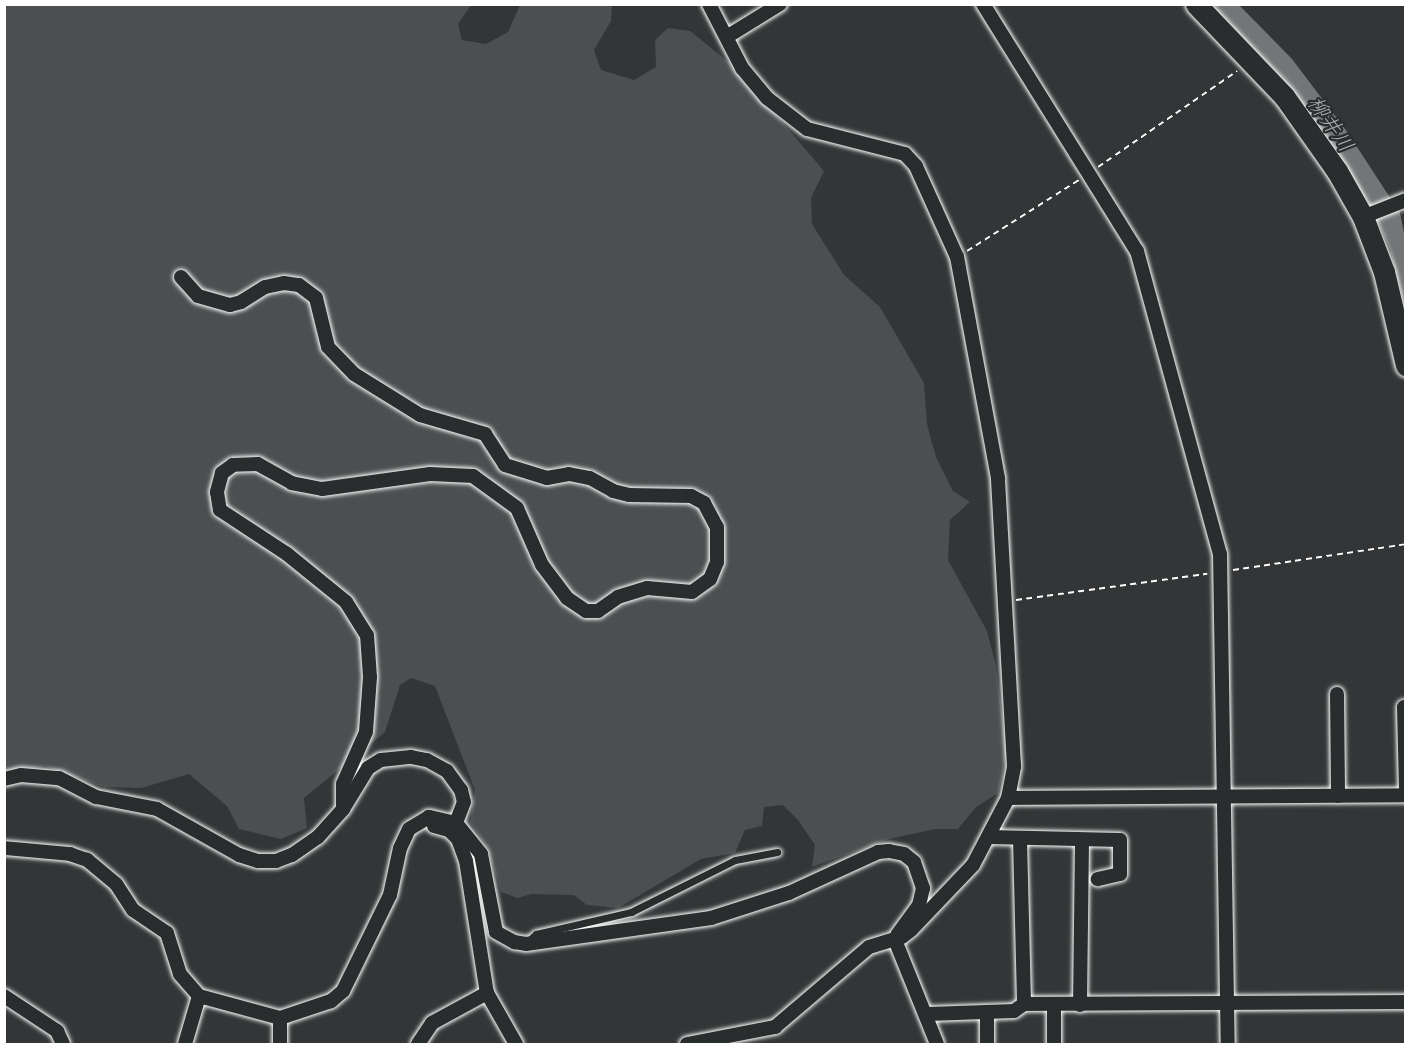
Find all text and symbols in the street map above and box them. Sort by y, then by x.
water label: 柳井川 [1301,92,1357,158]

